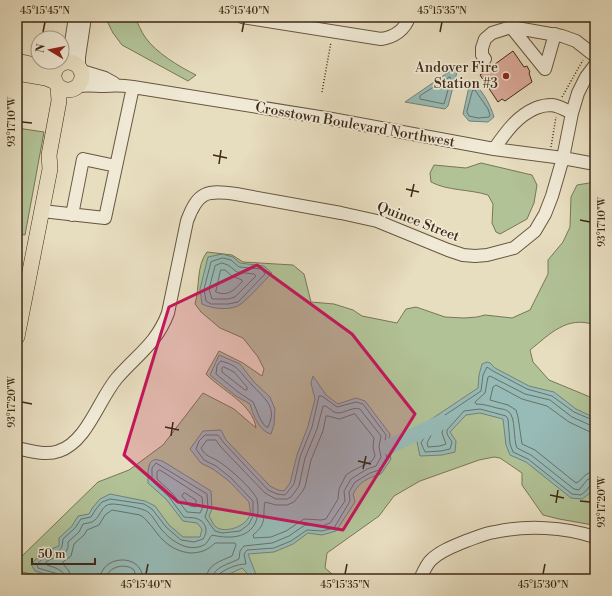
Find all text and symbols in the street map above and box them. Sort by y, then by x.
text: 45°15'45"N [20,5,71,17]
text: 45°15'40"N [218,5,270,17]
text: 45°15'35"N [417,5,467,17]
north arrow [30,30,70,70]
text: N [33,43,49,54]
place label: Andover Fire Station #3 [414,59,498,93]
marker: Andover Fire Station #3 [501,71,511,81]
text: 93°17'10"W [6,96,18,147]
street label: Crosstown Boulevard Northwest [254,99,456,151]
text: 93°17'10"W [596,196,608,247]
street label: Quince Street [374,198,462,246]
text: 93°17'20"W [6,375,18,428]
text: 93°17'20"W [596,475,608,528]
scale bar [32,540,95,566]
text: 50 m [38,547,66,562]
text: 45°15'40"N [120,579,172,591]
text: 45°15'35"N [320,579,370,591]
text: 45°15'30"N [518,579,569,591]

